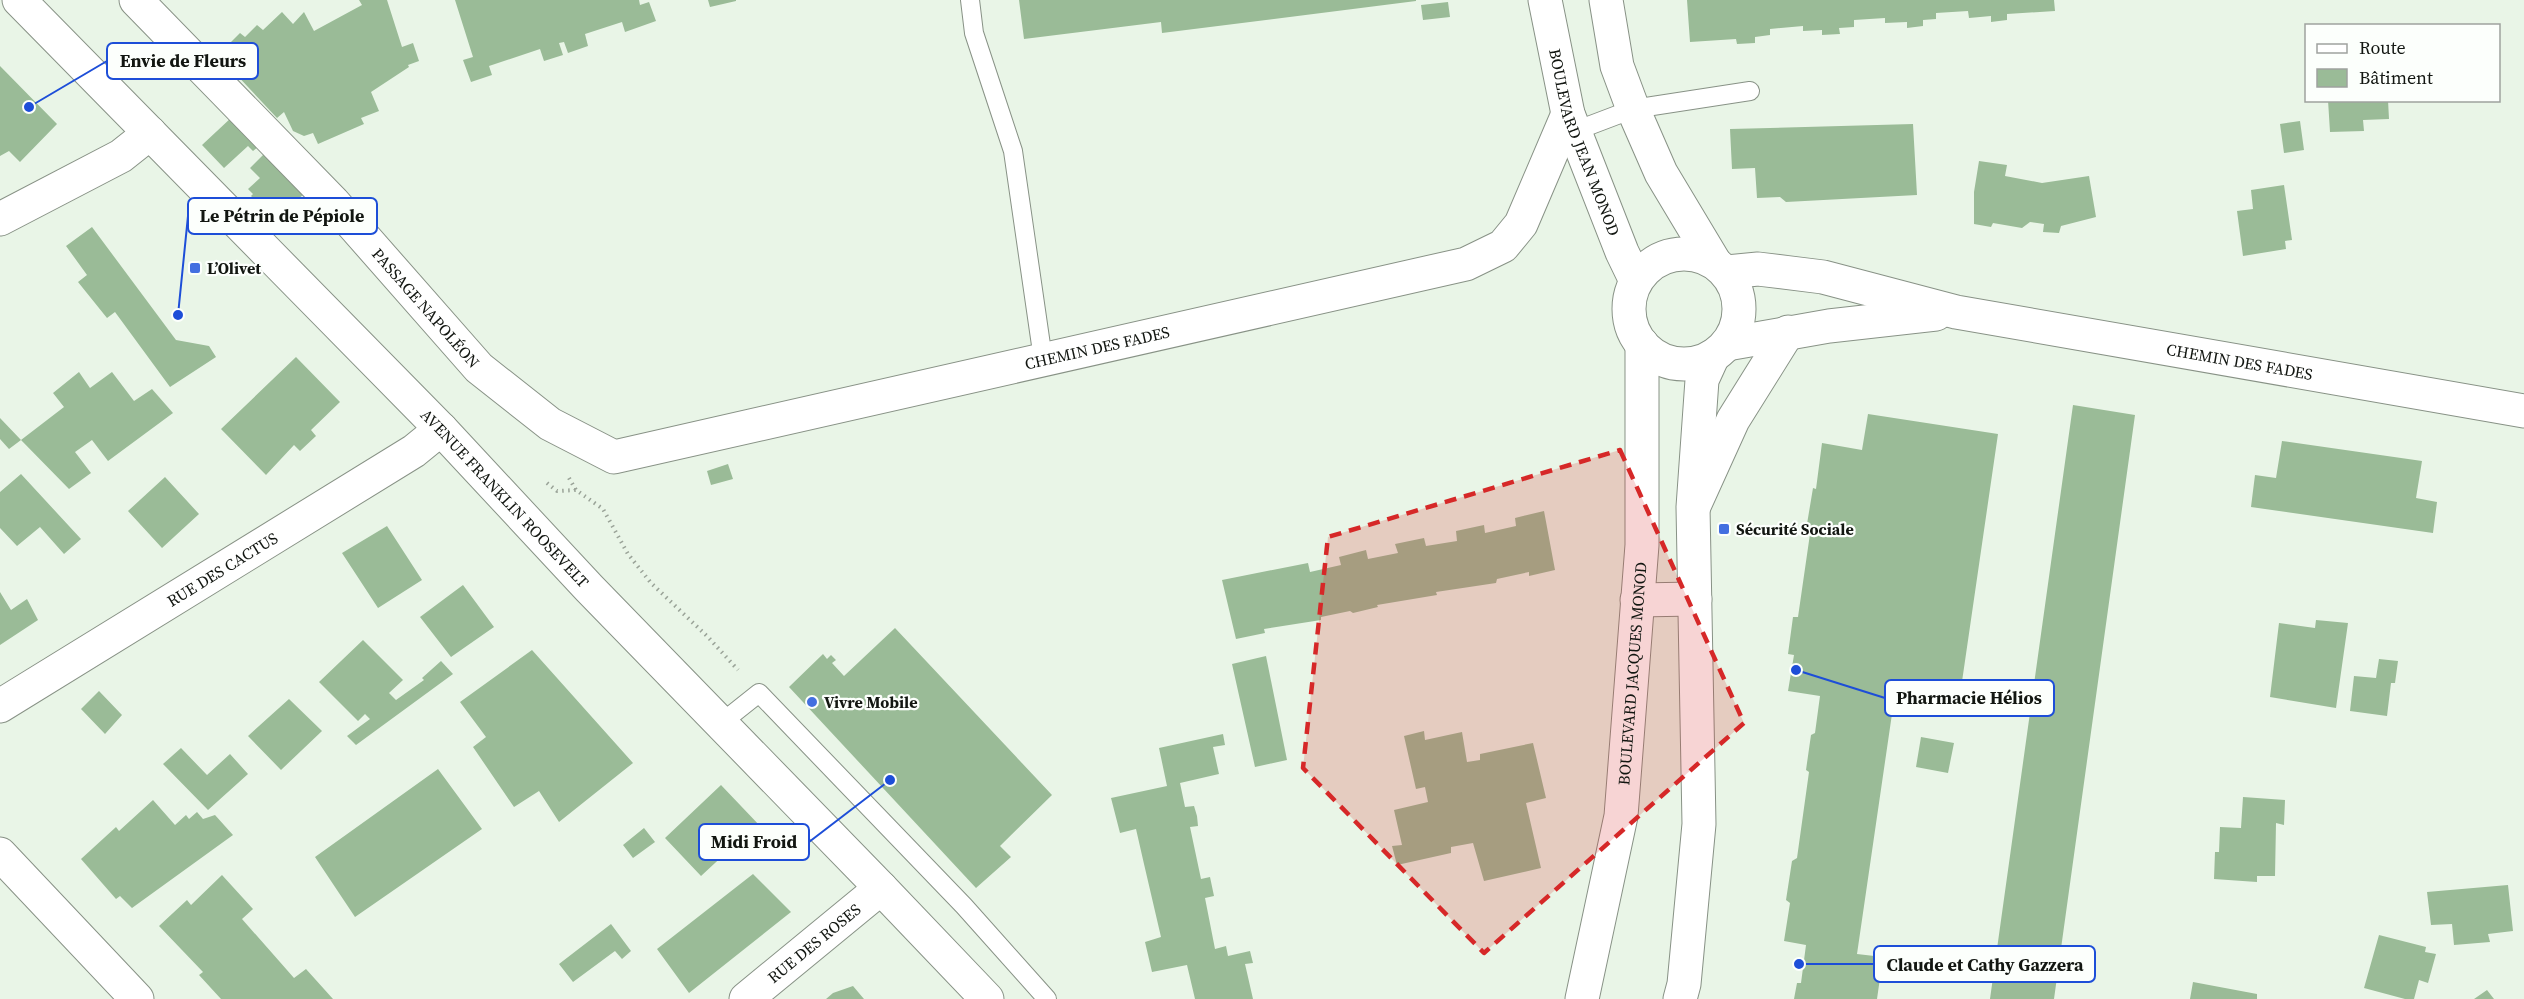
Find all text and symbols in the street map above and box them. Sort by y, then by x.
legend [2305,24,2500,102]
text: Route [2359,35,2406,60]
callout: Envie de Fleurs [107,43,258,79]
street label: BOULEVARD JEAN MONOD [1544,47,1626,239]
text: Envie de Fleurs [120,48,246,73]
text: Bâtiment [2359,65,2433,90]
callout: Le Pétrin de Pépiole [188,198,377,234]
text: Le Pétrin de Pépiole [200,203,364,228]
street label: PASSAGE NAPOLÉON [367,243,485,373]
place label: L’Olivet [207,257,261,279]
marker: L’Olivet [188,261,202,275]
street label: CHEMIN DES FADES [1022,320,1172,375]
street label: CHEMIN DES FADES [2165,338,2314,385]
street label: AVENUE FRANKLIN ROOSEVELT [416,404,594,593]
place label: Sécurité Sociale [1736,518,1854,540]
marker: Sécurité Sociale [1717,522,1731,536]
street label: RUE DES CACTUS [163,527,282,612]
street label: BOULEVARD JACQUES MONOD [1612,561,1652,786]
callout: Pharmacie Hélios [1885,680,2054,716]
text: Pharmacie Hélios [1896,685,2042,710]
place label: Vivre Mobile [824,691,918,713]
marker: Vivre Mobile [805,695,819,709]
callout: Midi Froid [699,824,809,860]
text: Midi Froid [711,829,798,854]
street label: RUE DES ROSES [763,898,865,988]
callout: Claude et Cathy Gazzera [1874,946,2095,982]
text: Claude et Cathy Gazzera [1886,952,2084,977]

